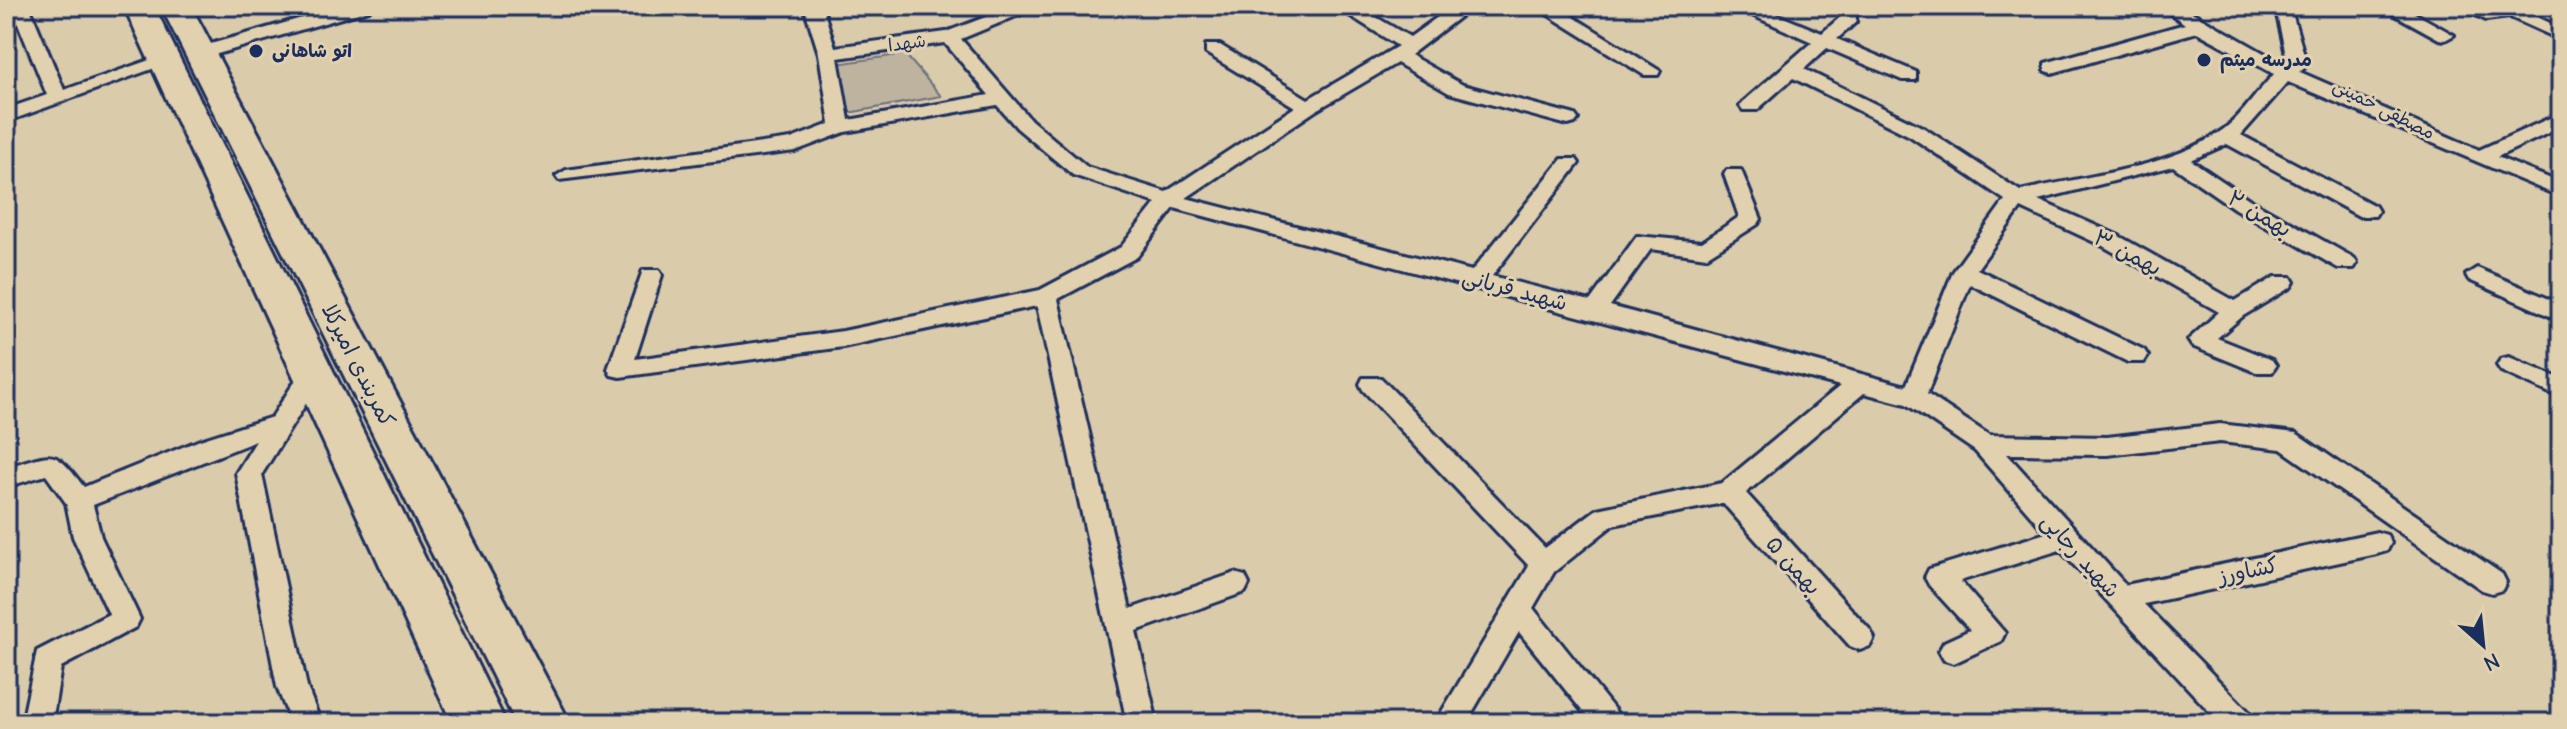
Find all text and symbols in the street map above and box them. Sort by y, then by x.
street label: شهدا [887,30,927,57]
place label: اتو شاهانی [272,41,352,63]
marker: اتو شاهانی [247,42,265,60]
place label: مدرسه میثم [2220,50,2312,74]
marker: مدرسه میثم [2195,51,2213,69]
street label: مصطفی خمینی [2329,75,2438,144]
street label: بهمن ۲ [2223,185,2296,243]
street label: بهمن ۳ [2089,224,2166,281]
street label: شهید قربانی [1459,263,1570,317]
street label: کمربندی امیرکلا [316,299,400,431]
street label: شهید رجایی [2035,508,2125,604]
street label: بهمن ۵ [1760,531,1826,600]
street label: کشاورز [2214,552,2280,590]
north arrow [2443,605,2523,685]
text: N [2479,647,2504,677]

